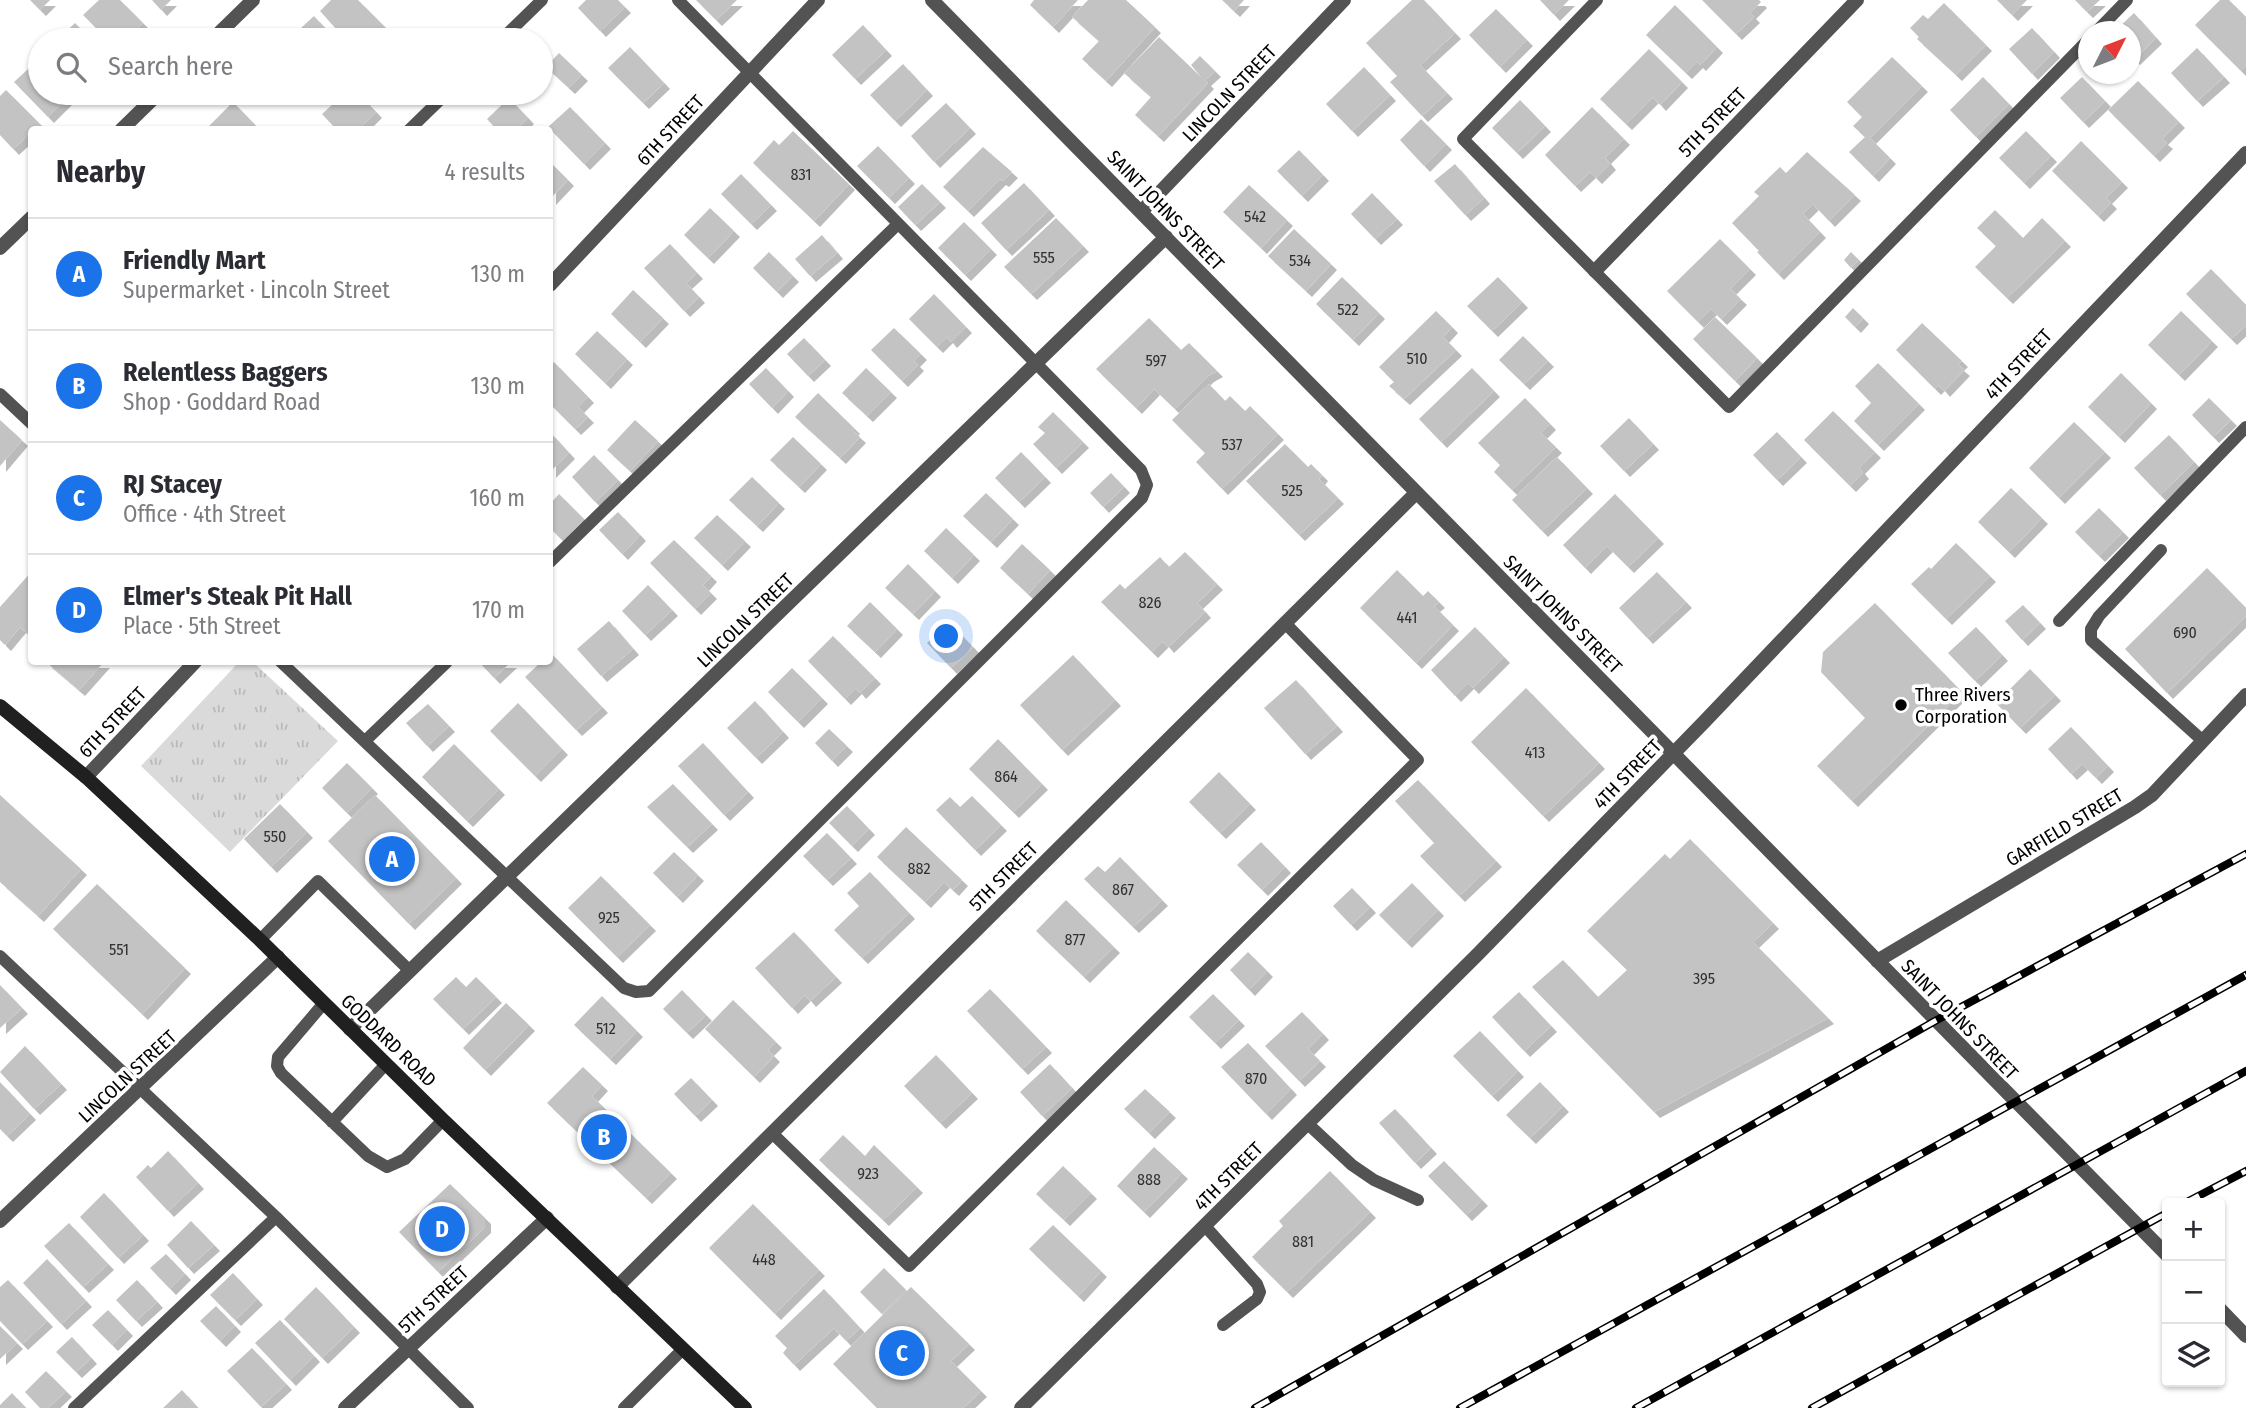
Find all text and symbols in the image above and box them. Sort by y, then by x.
north arrow [2078,21,2141,84]
search box [28,28,553,105]
street label: LINCOLN STREET [1178,40,1281,146]
icon: search [52,48,90,86]
text: Search here [108,51,233,82]
street label: 5TH STREET [1674,83,1751,162]
street label: 6TH STREET [632,90,709,170]
street label: SAINT JOHNS STREET [1103,146,1229,275]
text: Nearby [56,154,145,190]
text: 4 results [444,158,525,186]
house number: 831 [790,165,812,184]
house number: 542 [1244,207,1266,226]
text: Friendly Mart [123,245,266,276]
house number: 555 [1033,248,1055,267]
house number: 534 [1289,251,1311,270]
text: A [73,260,85,288]
text: 130 m [471,260,525,288]
text: Supermarket · Lincoln Street [123,276,390,304]
house number: 522 [1337,300,1359,319]
street label: 4TH STREET [1980,324,2057,404]
house number: 510 [1406,349,1428,368]
house number: 597 [1145,351,1167,370]
text: Relentless Baggers [123,357,328,388]
text: B [73,372,85,400]
text: 130 m [471,372,525,400]
text: Shop · Goddard Road [123,388,321,416]
house number: 537 [1222,435,1243,454]
text: RJ Stacey [123,469,222,500]
house number: 525 [1281,481,1303,500]
text: C [73,484,85,512]
text: 160 m [470,484,525,512]
text: Office · 4th Street [123,500,286,528]
street label: SAINT JOHNS STREET [1499,550,1627,678]
street label: LINCOLN STREET [692,568,799,672]
text: Elmer's Steak Pit Hall [123,581,352,612]
house number: 826 [1139,593,1161,612]
text: D [72,596,86,624]
text: 170 m [472,596,525,624]
house number: 441 [1397,608,1417,627]
text: Place · 5th Street [123,612,280,640]
your location [929,619,963,653]
house number: 690 [2173,623,2197,642]
street label: 6TH STREET [74,682,151,762]
place label: Three Rivers Corporation [1915,683,2011,728]
marker: Three Rivers Corporation [1893,697,1909,713]
street label: 4TH STREET [1589,735,1666,814]
house number: 413 [1525,743,1545,762]
house number: 864 [994,767,1018,786]
street label: GARFIELD STREET [2002,783,2127,871]
house number: 550 [264,827,286,846]
pin: A [369,833,415,885]
street label: 5TH STREET [964,837,1043,915]
house number: 882 [908,859,930,878]
house number: 867 [1112,880,1135,899]
house number: 925 [598,908,620,927]
house number: 877 [1065,930,1086,949]
house number: 551 [109,940,129,959]
street label: SAINT JOHNS STREET [1897,955,2023,1084]
house number: 395 [1693,969,1715,988]
street label: GODDARD ROAD [336,989,441,1092]
house number: 512 [596,1019,616,1038]
street label: LINCOLN STREET [74,1025,181,1128]
house number: 870 [1245,1069,1267,1088]
pin: B [581,1111,627,1163]
street label: 4TH STREET [1189,1137,1268,1216]
house number: 923 [857,1164,879,1183]
house number: 888 [1137,1170,1161,1189]
map controls [2162,1198,2225,1387]
button: + [2162,1198,2225,1261]
pin: D [419,1203,465,1255]
house number: 881 [1292,1232,1314,1251]
house number: 448 [752,1250,776,1269]
street label: 5TH STREET [393,1261,473,1338]
button: − [2162,1261,2225,1324]
button: layers [2162,1324,2225,1387]
pin: C [879,1327,925,1379]

